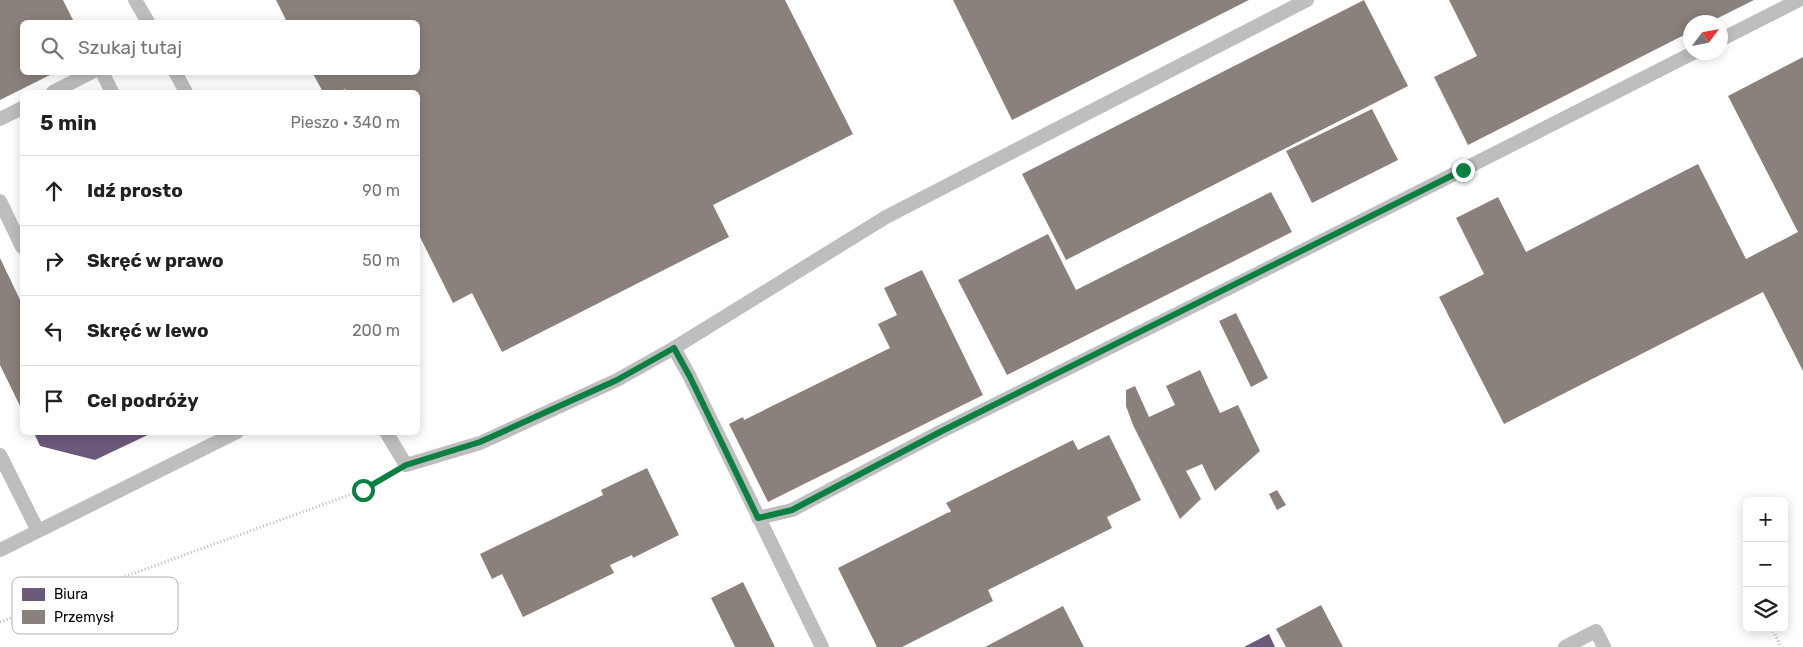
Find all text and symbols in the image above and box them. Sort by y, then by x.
north arrow [1683,15,1728,60]
search box [20,20,420,75]
icon: search [38,34,66,62]
text: Szukaj tutaj [78,36,182,59]
text: 5 min [40,110,97,135]
text: Pieszo · 340 m [291,113,400,132]
route end [1452,159,1475,182]
icon: ahead [40,177,68,205]
text: Idź prosto [87,179,183,202]
text: 90 m [362,181,400,200]
icon: right [40,247,68,275]
text: Skręć w prawo [87,249,224,272]
text: 50 m [362,251,400,270]
icon: left [40,317,68,345]
text: Skręć w lewo [87,319,209,342]
text: 200 m [352,321,400,340]
icon: arrive [40,387,68,415]
text: Cel podróży [87,389,199,412]
route start [352,479,375,502]
map controls [1743,497,1788,632]
button: + [1743,497,1788,542]
button: − [1743,542,1788,587]
legend [12,577,178,634]
text: Biura [54,586,88,603]
button: layers [1743,587,1788,632]
text: Przemysł [54,609,114,626]

